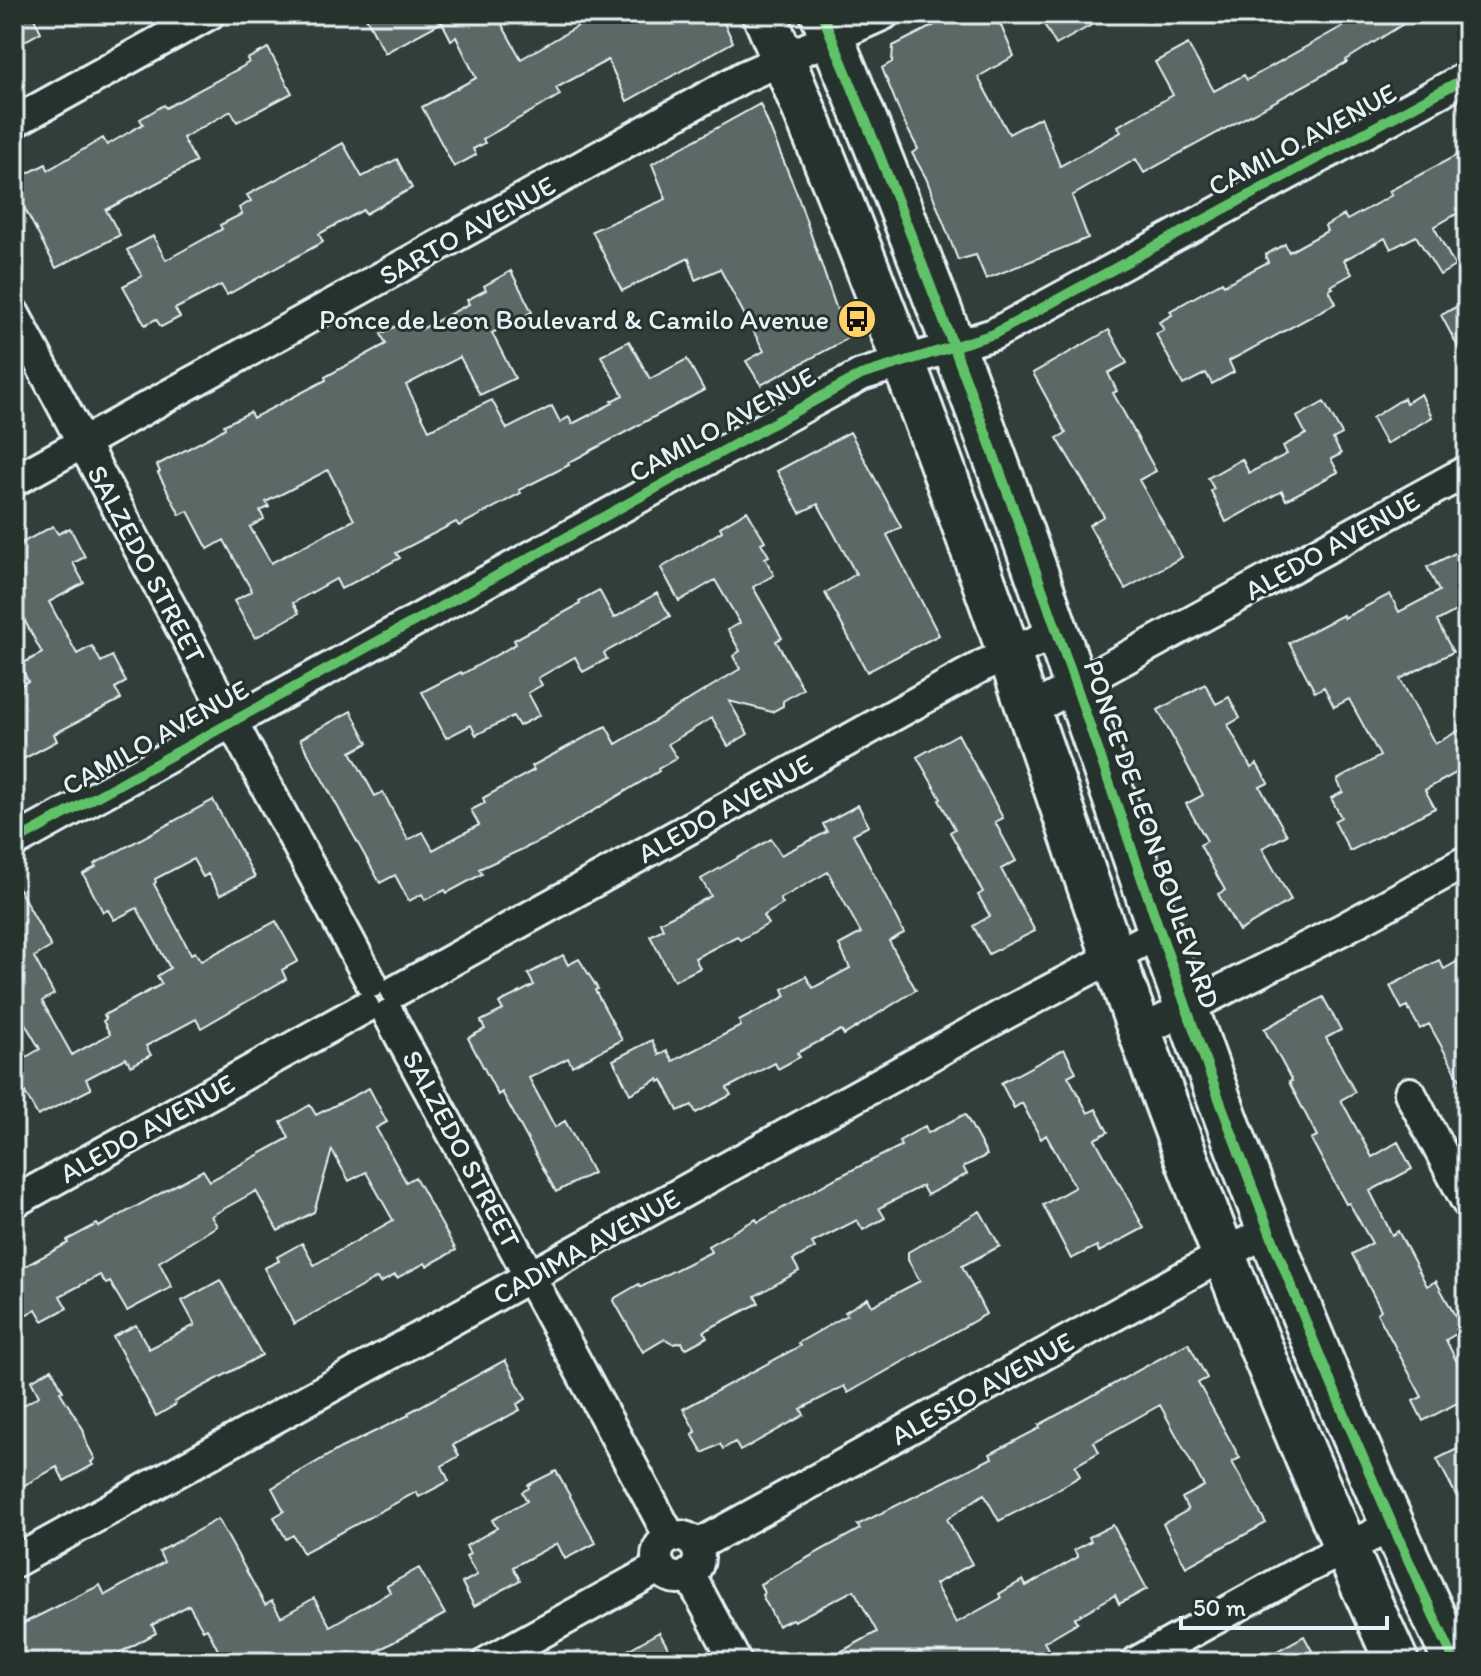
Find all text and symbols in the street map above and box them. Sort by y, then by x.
street label: CAMILO AVENUE [1202,75,1402,203]
street label: SARTO AVENUE [373,168,561,292]
bus stop icon: Ponce de Leon Boulevard & Camilo Avenue [836,298,878,340]
place label: Ponce de Leon Boulevard & Camilo Avenue [319,302,829,336]
street label: CAMILO AVENUE [623,359,821,489]
street label: SALZEDO STREET [80,459,214,669]
street label: ALEDO AVENUE [1238,483,1426,607]
street label: PONCE DE LEON BOULEVARD [1076,655,1228,1013]
street label: CAMILO AVENUE [56,672,254,802]
street label: ALEDO AVENUE [631,746,819,870]
street label: SALZEDO STREET [395,1044,529,1254]
street label: ALEDO AVENUE [53,1066,241,1190]
street label: CADIMA AVENUE [486,1180,686,1312]
street label: ALESIO AVENUE [885,1324,1079,1452]
scale bar [1181,1580,1387,1630]
text: 50 m [1193,1593,1246,1622]

